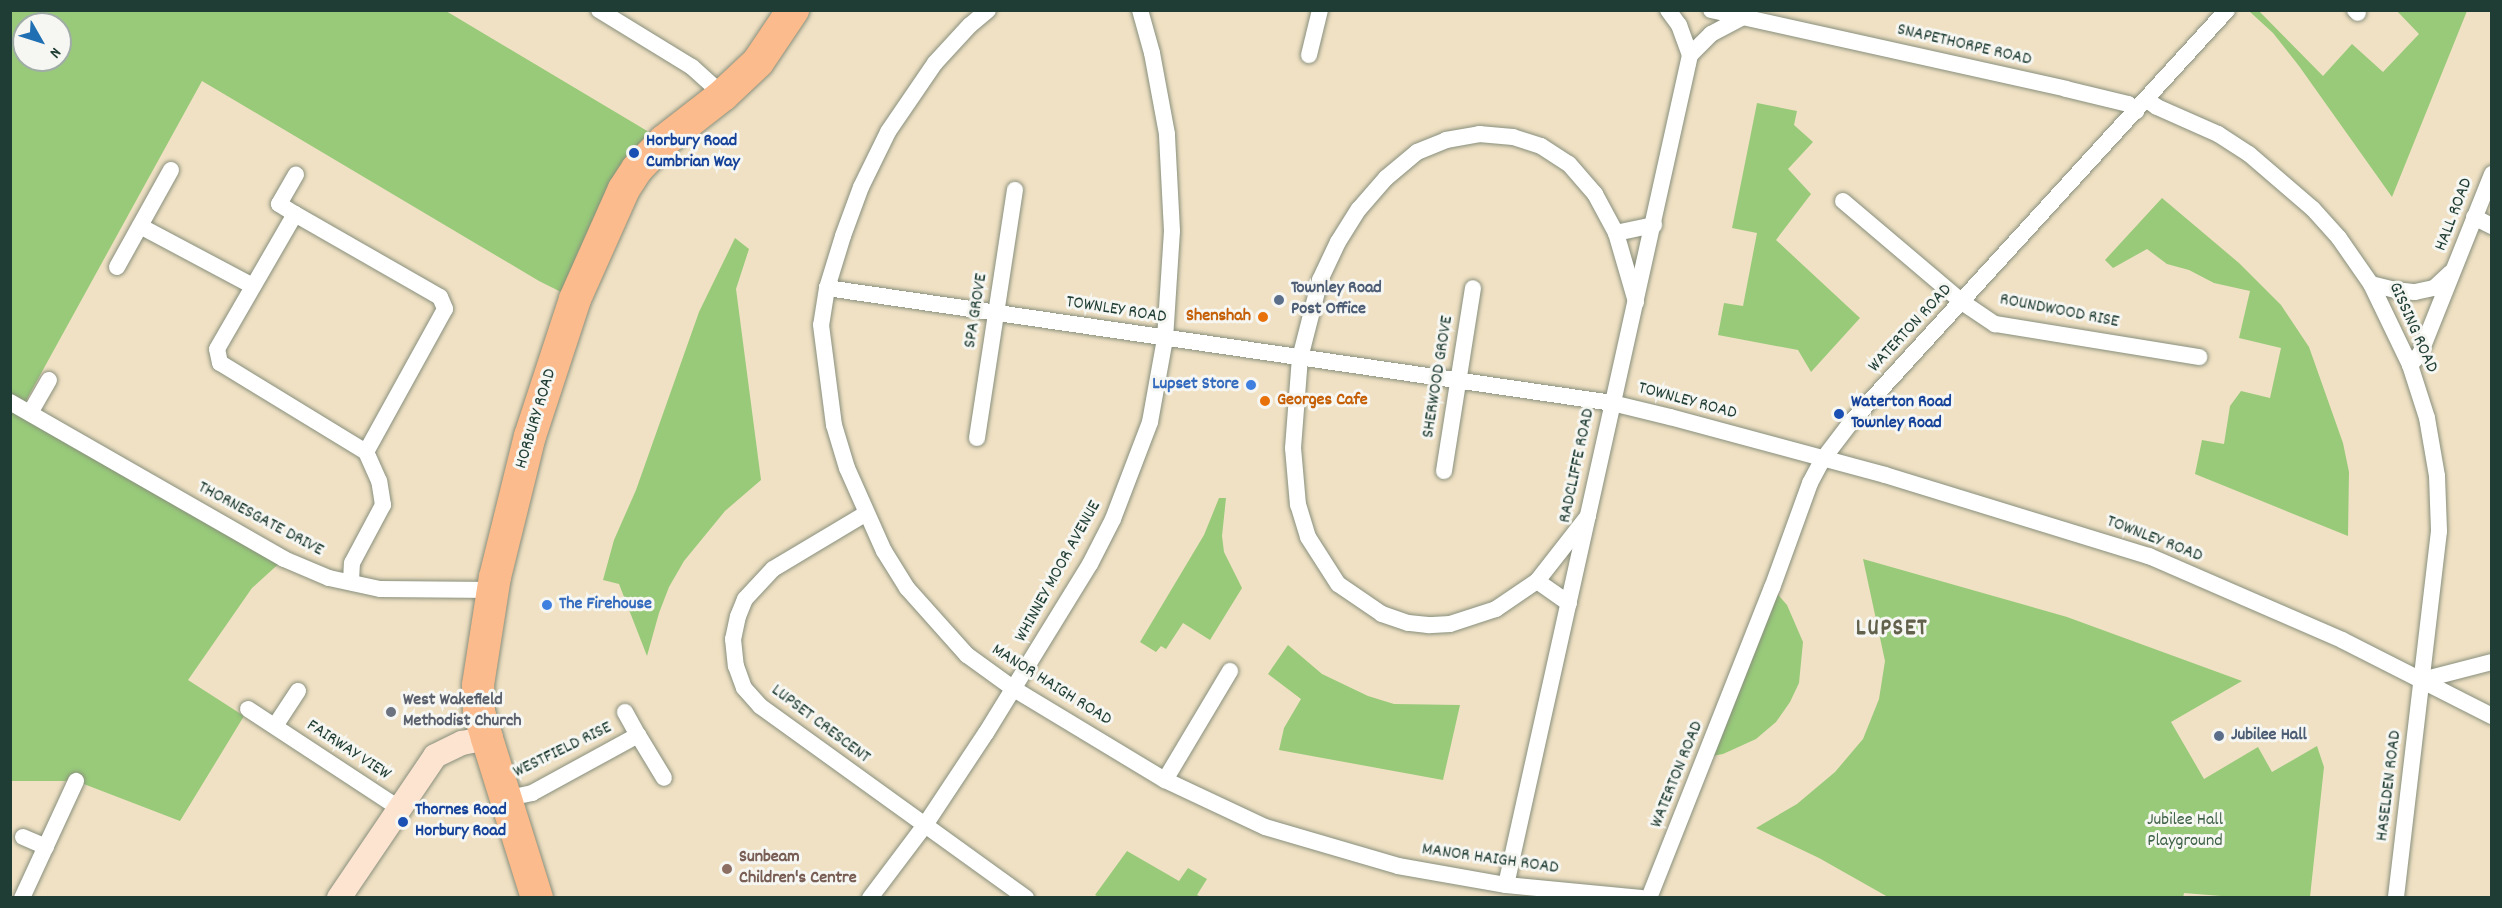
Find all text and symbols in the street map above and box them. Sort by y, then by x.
north arrow [12,12,72,72]
street label: SNAPETHORPE ROAD [1895,20,2033,72]
text: N [43,42,66,63]
place label: Horbury Road Cumbrian Way [646,132,740,174]
marker: Horbury Road Cumbrian Way [627,146,641,160]
street label: HALL ROAD [2431,176,2479,254]
street label: SPA GROVE [960,272,994,350]
place label: Townley Road Post Office [1291,279,1382,322]
street label: WATERTON ROAD [1865,280,1957,378]
street label: GISSING ROAD [2383,280,2441,376]
street label: ROUNDWOOD RISE [1998,290,2120,334]
street label: TOWNLEY ROAD [1064,292,1168,330]
marker: Townley Road Post Office [1272,293,1286,307]
place label: Shenshah [1186,306,1251,328]
marker: Shenshah [1256,310,1270,324]
street label: SHERWOOD GROVE [1419,314,1459,440]
street label: HORBURY ROAD [512,366,562,472]
place label: Lupset Store [1152,374,1239,396]
marker: Lupset Store [1244,378,1258,392]
street label: TOWNLEY ROAD [1635,378,1739,426]
place label: Georges Cafe [1277,390,1368,412]
place label: Waterton Road Townley Road [1851,393,1952,436]
marker: Georges Cafe [1258,394,1272,408]
street label: RADCLIFFE ROAD [1555,407,1601,525]
marker: Waterton Road Townley Road [1832,407,1846,421]
street label: THORNESGATE DRIVE [193,478,327,562]
street label: WHINNEY MOOR AVENUE [1011,498,1107,646]
street label: TOWNLEY ROAD [2103,512,2205,568]
place label: The Firehouse [559,594,652,616]
marker: The Firehouse [540,598,554,612]
district label: LUPSET [1856,616,1928,644]
street label: MANOR HAIGH ROAD [987,640,1115,732]
street label: LUPSET CRESCENT [766,681,874,769]
place label: West Wakefield Methodist Church [403,691,521,734]
marker: West Wakefield Methodist Church [384,705,398,719]
street label: FAIRWAY VIEW [302,716,394,786]
street label: WESTFIELD RISE [510,718,616,784]
street label: WATERTON ROAD [1647,719,1709,831]
place label: Jubilee Hall [2231,725,2307,747]
marker: Jubilee Hall [2212,729,2226,743]
street label: HASELDEN ROAD [2373,729,2407,843]
place label: Thornes Road Horbury Road [415,801,507,844]
park label: Jubilee Hall Playground [2147,811,2223,854]
marker: Thornes Road Horbury Road [396,815,410,829]
street label: MANOR HAIGH ROAD [1420,840,1560,880]
place label: Sunbeam Children's Centre [739,848,857,890]
marker: Sunbeam Children's Centre [720,862,734,876]

